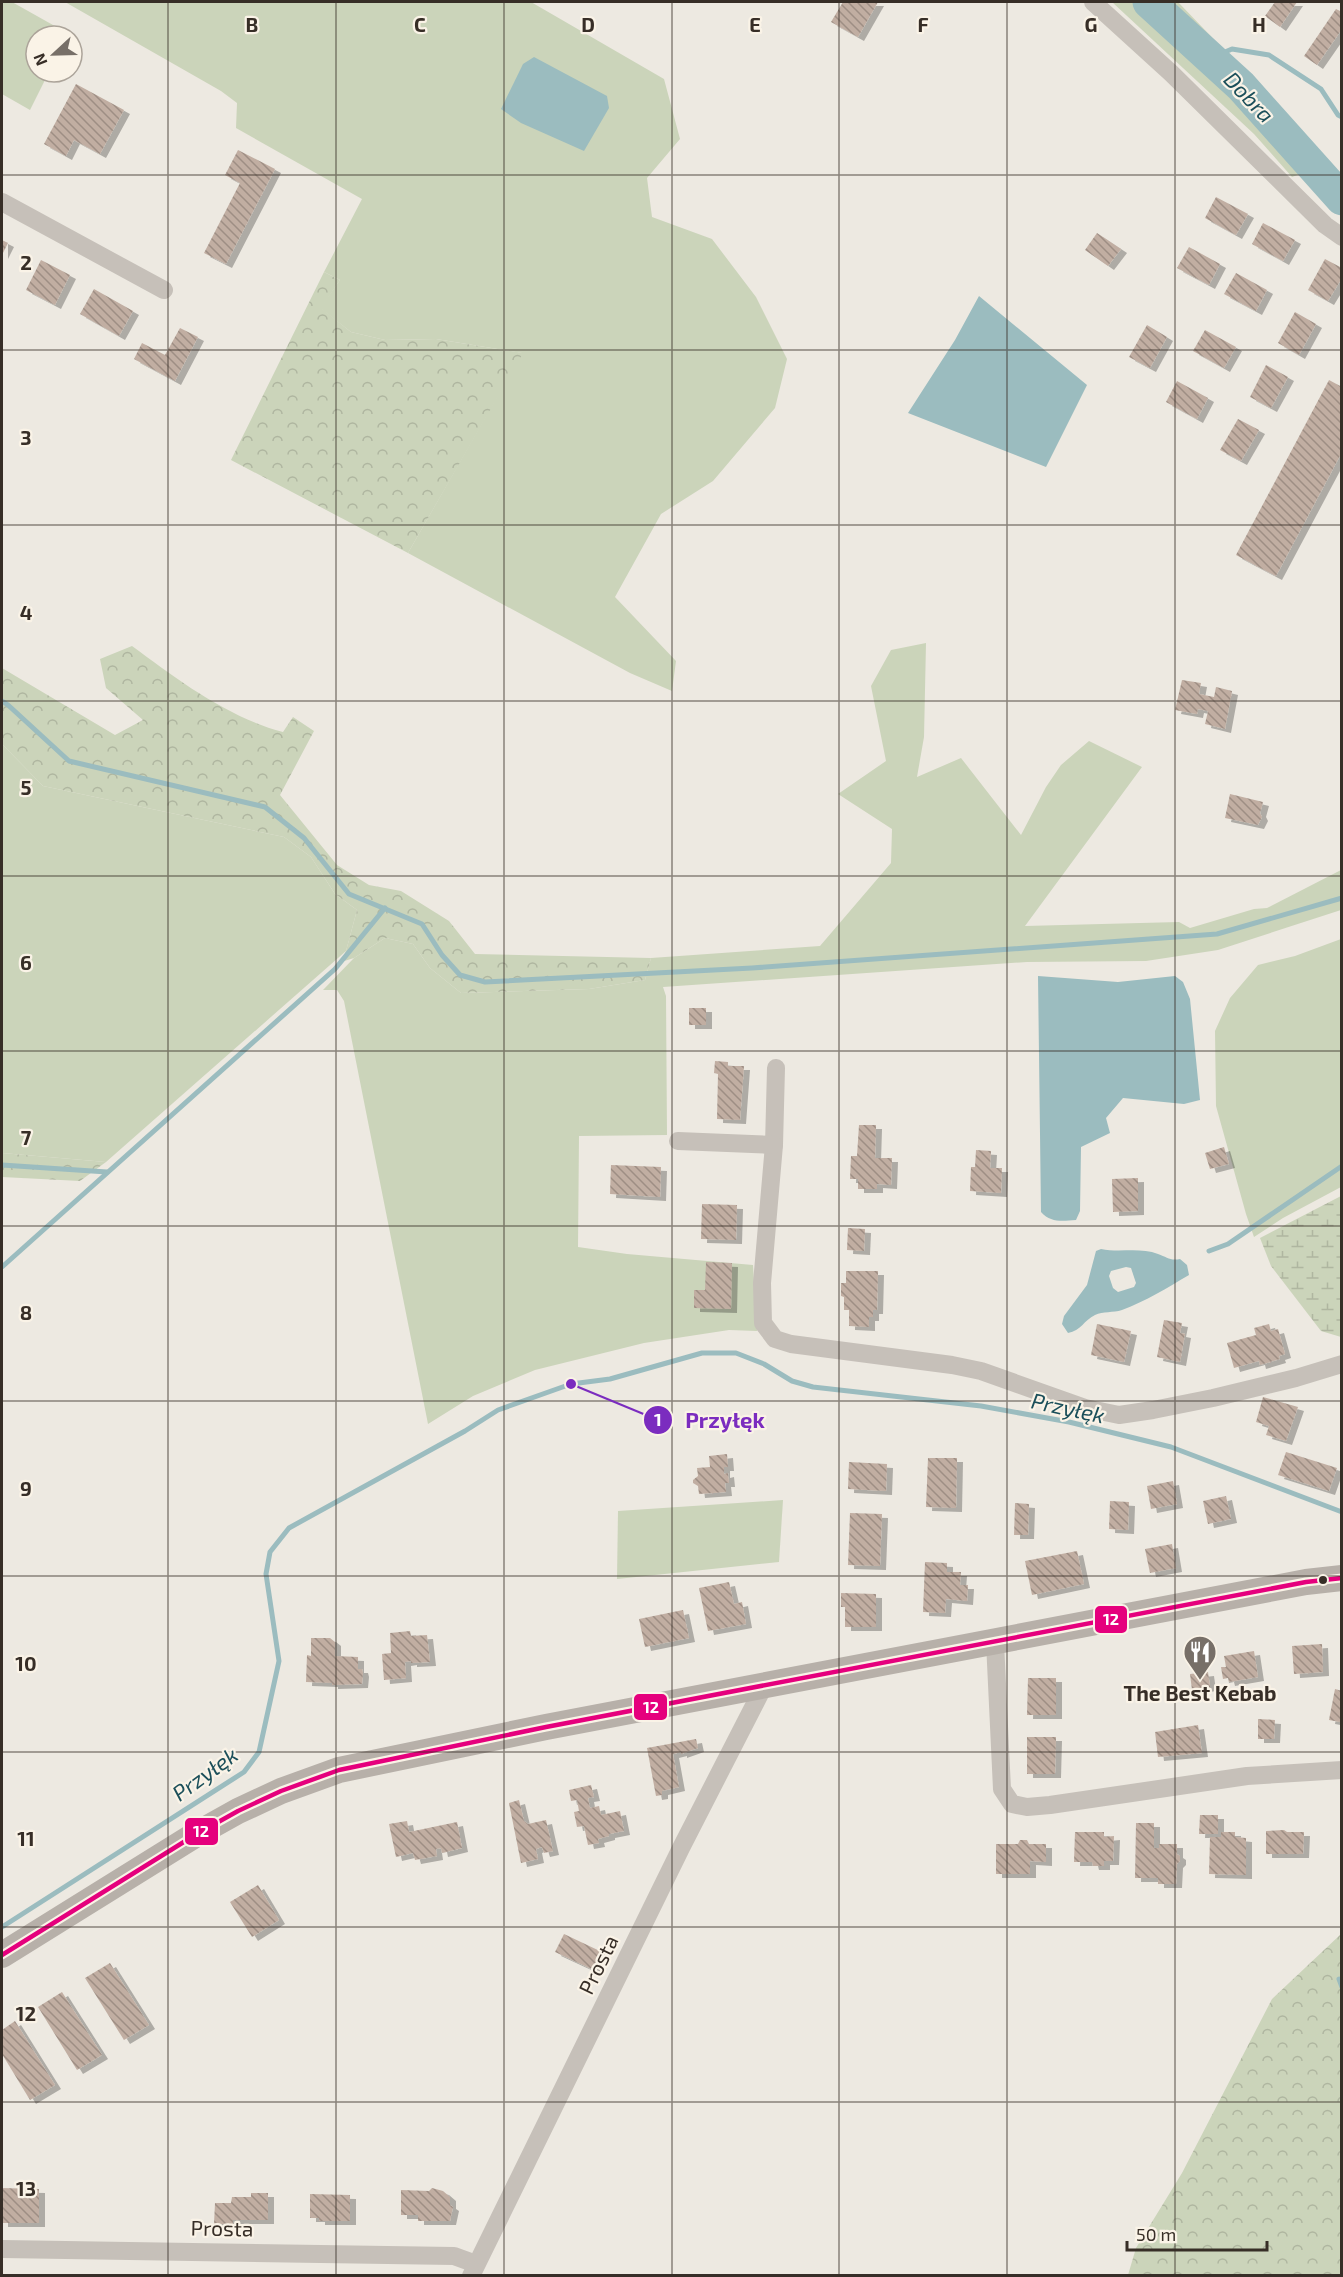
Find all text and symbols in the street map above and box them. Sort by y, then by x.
text: B [246,12,258,36]
text: C [414,12,426,36]
text: D [581,12,595,36]
text: E [749,12,761,36]
text: F [917,12,929,36]
text: G [1085,12,1097,36]
text: H [1252,12,1266,36]
north arrow [24,24,84,84]
text: N [29,51,51,69]
water label: Dobra [1219,65,1280,127]
text: 2 [20,250,32,274]
text: 3 [20,425,32,449]
text: 4 [20,600,33,624]
text: 5 [20,775,32,799]
text: 6 [20,950,32,974]
text: 7 [21,1125,32,1149]
text: 8 [20,1300,32,1324]
water label: Przyłęk [1029,1387,1107,1428]
callout: Przyłęk [643,1400,777,1440]
text: Przyłęk [685,1406,766,1433]
text: 1 [654,1408,662,1430]
text: 9 [20,1476,32,1500]
unlabelled marker [1317,1574,1329,1586]
line badge: 12 [1094,1605,1128,1634]
text: 12 [1103,1609,1119,1628]
restaurant icon: The Best Kebab [1182,1634,1218,1681]
text: 10 [15,1651,37,1675]
place label: The Best Kebab [1124,1680,1276,1705]
line badge: 12 [633,1693,668,1721]
text: 12 [643,1697,659,1716]
water label: Przyłęk [167,1741,243,1806]
line badge: 12 [184,1817,219,1846]
text: 12 [193,1821,209,1840]
text: 11 [17,1826,35,1850]
street label: Prosta [573,1931,623,1998]
text: 12 [16,2001,36,2025]
text: 13 [16,2176,36,2200]
street label: Prosta [190,2214,254,2241]
scale bar [1127,2214,1266,2252]
text: 50 m [1136,2223,1176,2245]

